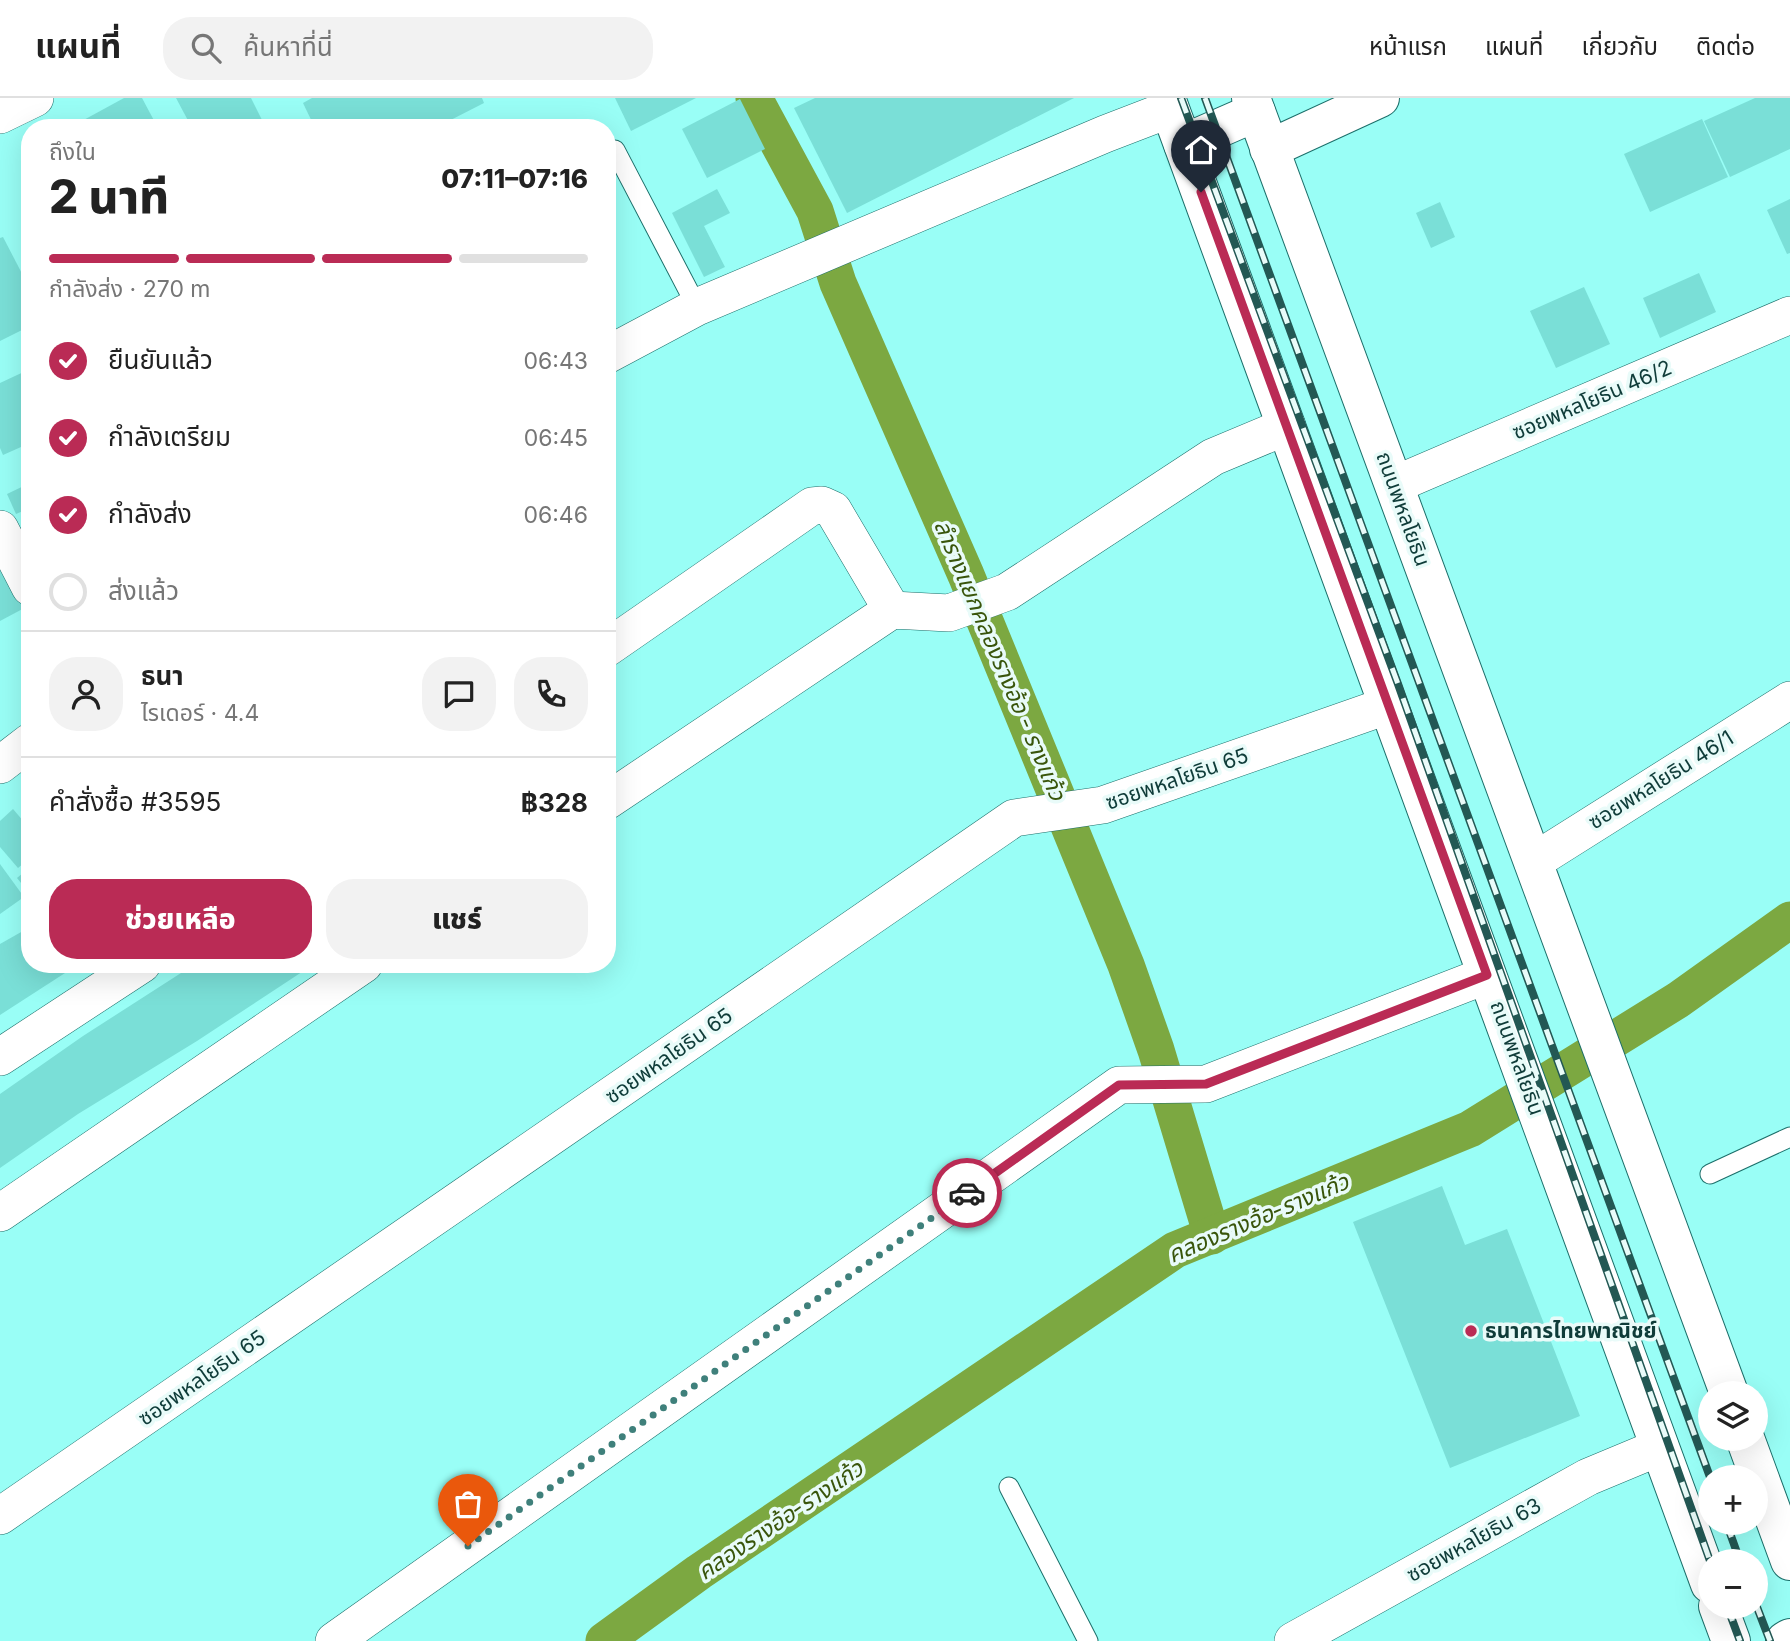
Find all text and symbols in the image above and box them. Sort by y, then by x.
search box [163,17,653,80]
text: แผนที่ [35,26,121,66]
icon: search [187,29,225,67]
text: ค้นหาที่นี่ [243,31,333,62]
text: หน้าแรก [1369,32,1447,61]
text: แผนที่ [1485,32,1543,61]
text: เกี่ยวกับ [1581,32,1658,61]
text: ติดต่อ [1696,32,1755,61]
pin [1171,120,1231,192]
icon: home [1182,131,1220,169]
text: ถึงใน [49,138,96,166]
text: 07:11–07:16 [441,163,588,194]
text: 2 นาที [49,168,169,224]
text: กำลังส่ง · 270 m [49,275,211,303]
icon: check [49,342,87,380]
text: ยืนยันแล้ว [108,344,213,375]
text: 06:43 [524,347,588,375]
street label: ซอยพหลโยธิน 46/2 [1508,355,1675,444]
icon: check [49,419,87,457]
text: กำลังเตรียม [108,421,231,452]
text: 06:45 [524,424,588,452]
street label: ถนนพหลโยธิน [1371,448,1436,569]
icon: check [49,496,87,534]
text: กำลังส่ง [108,498,192,529]
text: 06:46 [523,501,588,529]
water label: ลำรางแยกคลองรางอ้อ - รางแก้ว [928,516,1072,805]
text: ส่งแล้ว [108,575,179,606]
button: person [49,657,123,731]
button: chat [422,657,496,731]
button: phone [514,657,588,731]
text: ธนา [141,660,184,691]
text: ไรเดอร์ · 4.4 [141,699,259,727]
street label: ซอยพหลโยธิน 46/1 [1584,725,1738,834]
street label: ซอยพหลโยธิน 65 [1102,742,1252,815]
text: คำสั่งซื้อ #3595 [49,786,221,817]
text: ฿328 [521,787,588,818]
button: ช่วยเหลือ [49,879,312,959]
button: แชร์ [326,879,588,959]
street label: ถนนพหลโยธิน [1485,997,1550,1118]
street label: ซอยพหลโยธิน 65 [600,1002,737,1109]
courier [932,1158,1002,1228]
water label: คลองรางอ้อ-รางแก้ว [1163,1167,1353,1269]
icon: car [948,1174,986,1212]
place label: ธนาคารไทยพาณิชย์ [1485,1318,1657,1343]
marker: ธนาคารไทยพาณิชย์ [1463,1323,1479,1339]
street label: ซอยพหลโยธิน 65 [133,1324,270,1431]
map controls [1698,1381,1768,1619]
button: layers [1698,1381,1768,1451]
water label: คลองรางอ้อ-รางแก้ว [692,1454,869,1586]
button: + [1698,1465,1768,1535]
pin [438,1474,498,1546]
icon: bag [449,1485,487,1523]
street label: ซอยพหลโยธิน 63 [1402,1492,1545,1587]
button: − [1698,1549,1768,1619]

